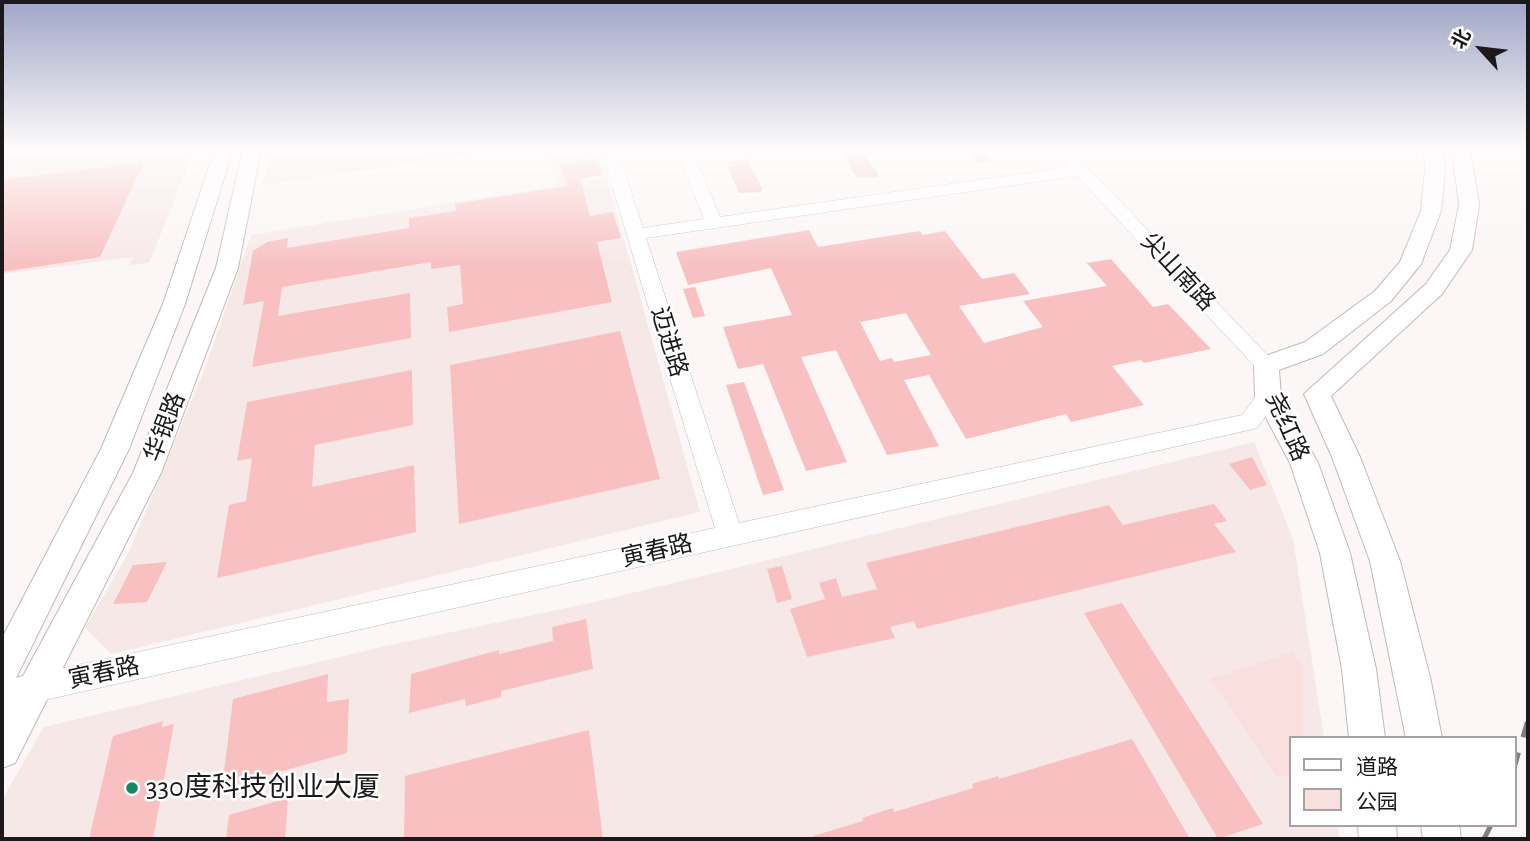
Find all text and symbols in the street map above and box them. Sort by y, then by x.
north arrow [1446,14,1516,84]
text: 北 [1449,26,1475,52]
street label: 尖山南路 [1135,227,1221,317]
street label: 迈进路 [645,303,693,381]
street label: 华银路 [139,388,191,466]
street label: 尧红路 [1259,388,1315,466]
street label: 寅春路 [619,529,695,573]
street label: 寅春路 [66,651,142,695]
legend [1288,736,1516,827]
text: 道路 [1356,757,1398,778]
place label: 330度科技创业大厦 [146,771,380,805]
marker: 330度科技创业大厦 [124,780,140,796]
text: 公园 [1356,792,1398,813]

